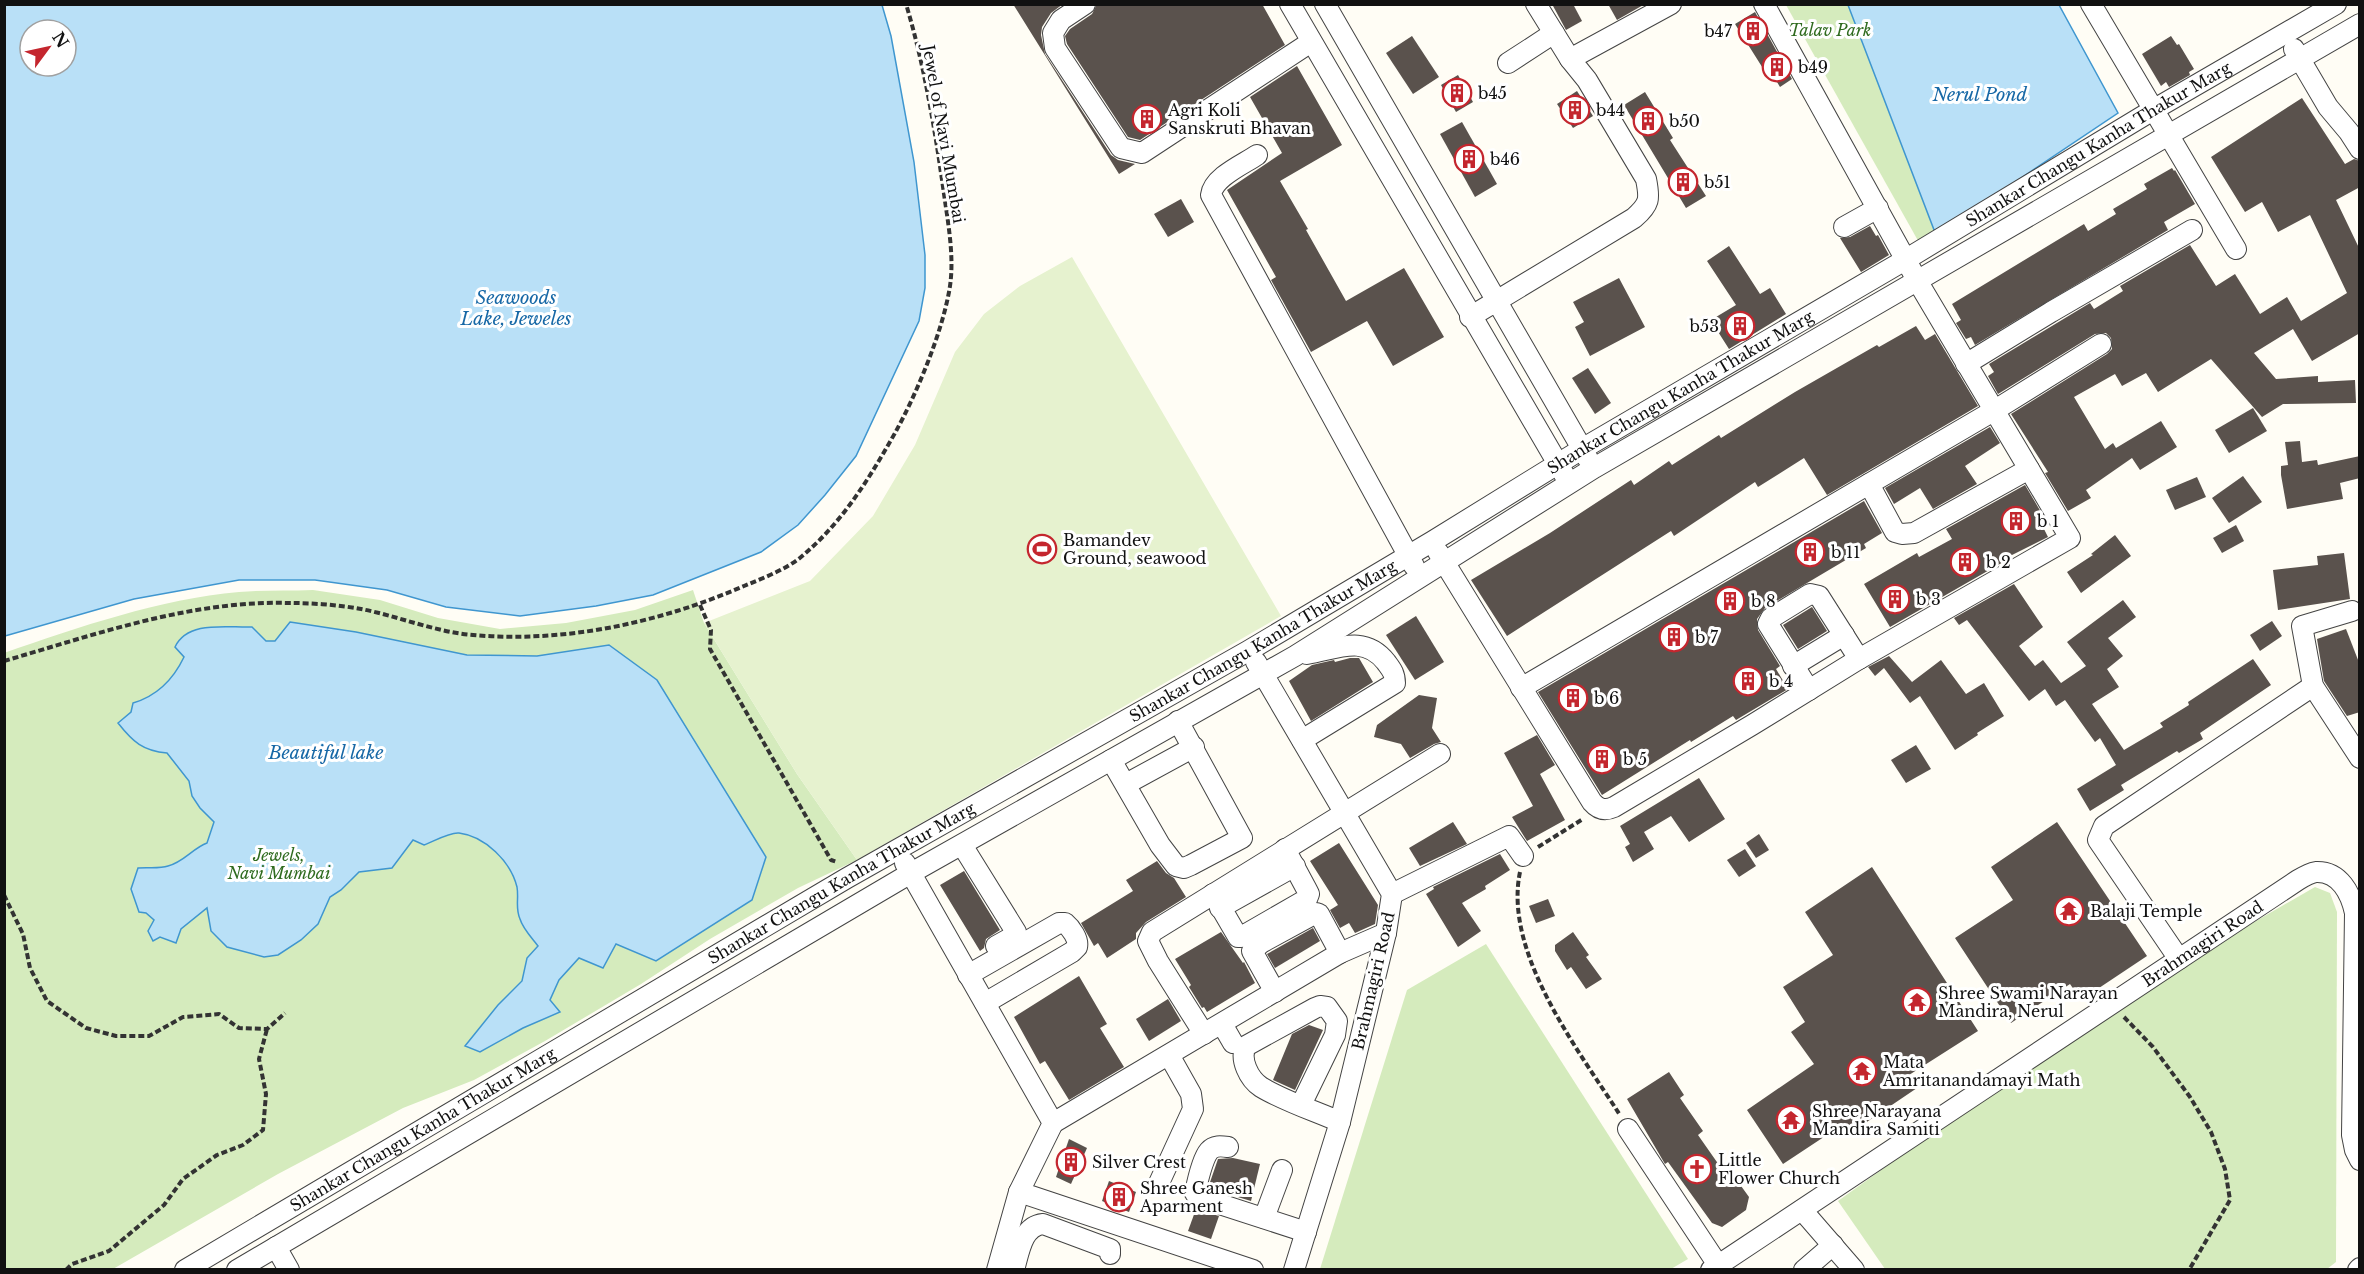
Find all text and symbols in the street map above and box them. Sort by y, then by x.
building icon: b47 [1737,15,1769,47]
north arrow [18,18,78,78]
park label: Talav Park [1789,20,1871,40]
place label: b47 [1703,21,1733,41]
text: N [48,28,73,52]
street label: Jewel of Navi Mumbai [918,41,970,225]
building icon: b49 [1761,51,1793,83]
place label: b49 [1797,57,1828,77]
street label: Shankar Changu Kanha Thakur Marg [1962,57,2235,231]
building icon: b45 [1441,77,1473,109]
place label: b45 [1477,83,1507,103]
water label: Nerul Pond [1932,84,2028,106]
building icon: b44 [1559,94,1591,126]
place label: Agri Koli Sanskruti Bhavan [1167,100,1311,138]
place label: b44 [1595,100,1625,120]
building icon: Agri Koli Sanskruti Bhavan [1131,103,1163,135]
building icon: b50 [1632,105,1664,137]
place label: b50 [1668,111,1700,131]
building icon: b46 [1453,143,1485,175]
place label: b46 [1489,149,1520,169]
building icon: b51 [1667,166,1699,198]
place label: b51 [1703,172,1731,192]
water label: Seawoods Lake, Jeweles [460,287,572,330]
street label: Shankar Changu Kanha Thakur Marg [1543,306,1817,478]
building icon: b53 [1724,310,1756,342]
place label: b53 [1689,316,1719,336]
building icon: b 1 [2000,505,2032,537]
place label: b 1 [2036,511,2059,531]
place label: Bamandev Ground, seawood [1063,530,1207,568]
sports icon: Bamandev Ground, seawood [1026,533,1058,565]
building icon: b 11 [1794,536,1826,568]
place label: b 11 [1830,542,1860,562]
building icon: b 2 [1949,546,1981,578]
place label: b 2 [1985,552,2011,572]
street label: Shankar Changu Kanha Thakur Marg [1126,555,1400,726]
building icon: b 3 [1879,583,1911,615]
building icon: b 8 [1714,585,1746,617]
place label: b 3 [1915,589,1941,609]
place label: b 8 [1750,591,1776,611]
building icon: b 7 [1658,621,1690,653]
place label: b 7 [1694,627,1719,647]
building icon: b 4 [1732,665,1764,697]
place label: b 4 [1768,671,1793,691]
building icon: b 6 [1557,682,1589,714]
place label: b 6 [1593,688,1619,708]
water label: Beautiful lake [267,742,384,764]
building icon: b 5 [1586,743,1618,775]
place label: b 5 [1622,749,1647,769]
street label: Shankar Changu Kanha Thakur Marg [704,797,979,968]
park label: Jewels, Navi Mumbai [227,845,331,883]
temple icon: Balaji Temple [2053,895,2085,927]
street label: Brahmagiri Road [2138,896,2267,991]
place label: Balaji Temple [2090,901,2202,921]
street label: Brahmagiri Road [1347,910,1399,1052]
place label: Shree Swami Narayan Mandira, Nerul [1938,983,2118,1021]
temple icon: Shree Swami Narayan Mandira, Nerul [1901,986,1933,1018]
street label: Shankar Changu Kanha Thakur Marg [286,1043,559,1216]
place label: Mata Amritanandamayi Math [1882,1052,2080,1090]
temple icon: Mata Amritanandamayi Math [1846,1055,1878,1087]
place label: Shree Narayana Mandira Samiti [1812,1101,1942,1139]
temple icon: Shree Narayana Mandira Samiti [1775,1104,1807,1136]
building icon: Silver Crest [1055,1146,1087,1178]
place label: Little Flower Church [1718,1150,1840,1188]
place label: Silver Crest [1092,1152,1186,1172]
church icon: Little Flower Church [1681,1153,1713,1185]
place label: Shree Ganesh Aparment [1139,1178,1253,1216]
building icon: Shree Ganesh Aparment [1103,1181,1135,1213]

